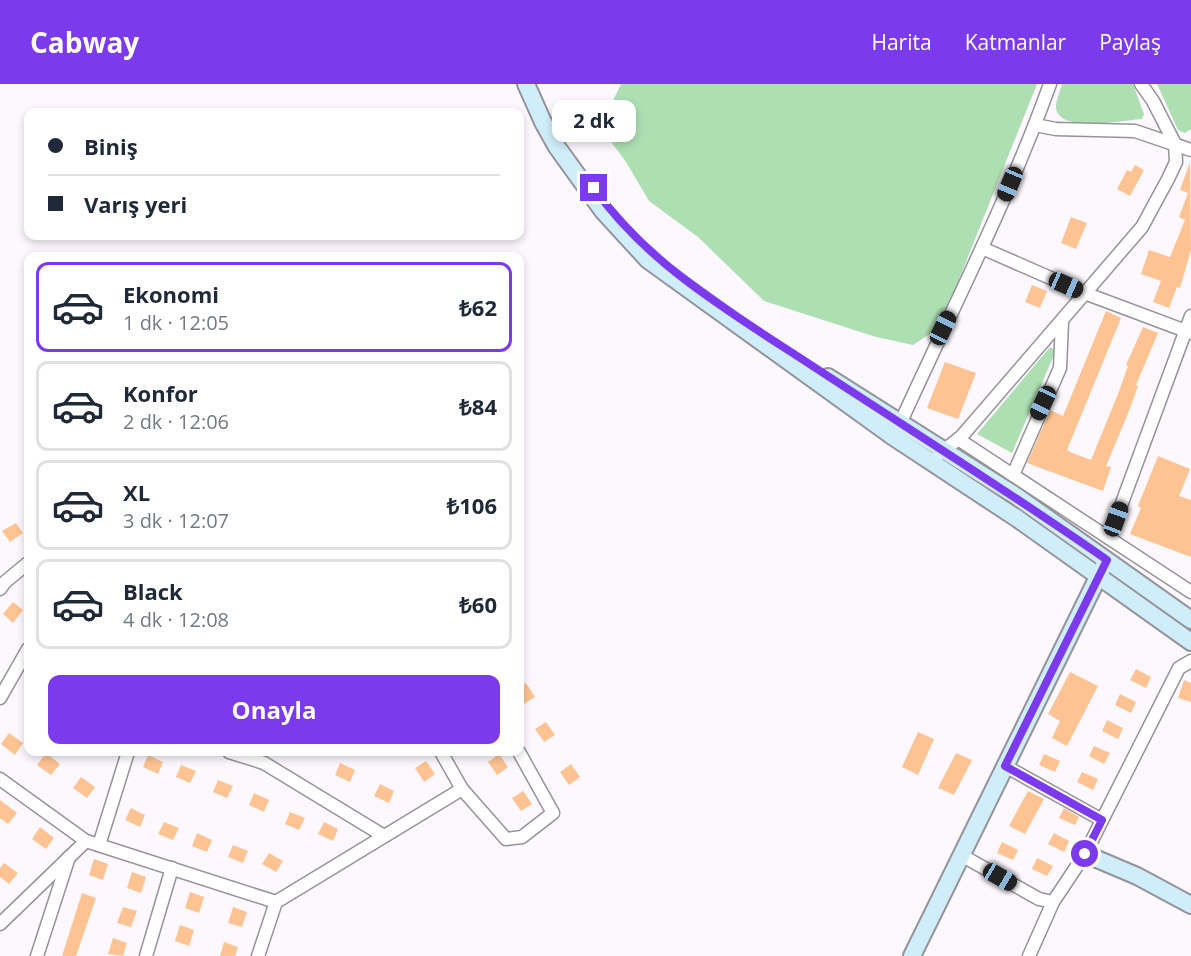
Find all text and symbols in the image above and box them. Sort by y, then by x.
text: Cabway [30,23,139,61]
text: Harita [871,28,932,56]
text: Katmanlar [965,28,1066,56]
text: Paylaş [1099,28,1161,56]
callout: 2 dk [552,101,636,143]
text: 2 dk [573,107,615,134]
text: Biniş [84,131,138,161]
car [995,164,1025,204]
route end [580,174,607,201]
text: Varış yeri [84,189,187,219]
car [1046,269,1086,301]
text: Ekonomi [123,279,219,309]
icon: car [51,280,105,334]
text: ₺62 [459,292,497,322]
car [927,308,959,348]
text: 1 dk · 12:05 [123,309,229,336]
text: Konfor [123,378,198,408]
icon: car [51,379,105,433]
car [1027,383,1059,423]
text: ₺84 [459,391,497,421]
text: 2 dk · 12:06 [123,408,229,435]
text: XL [123,477,150,507]
icon: car [51,478,105,532]
text: ₺106 [447,490,497,520]
car [1101,499,1131,539]
text: 3 dk · 12:07 [123,507,229,534]
text: Black [123,576,183,606]
icon: car [51,577,105,631]
text: ₺60 [459,589,497,619]
text: 4 dk · 12:08 [123,606,229,633]
button: Onayla [48,675,500,744]
route start [1071,840,1098,867]
car [980,860,1020,894]

